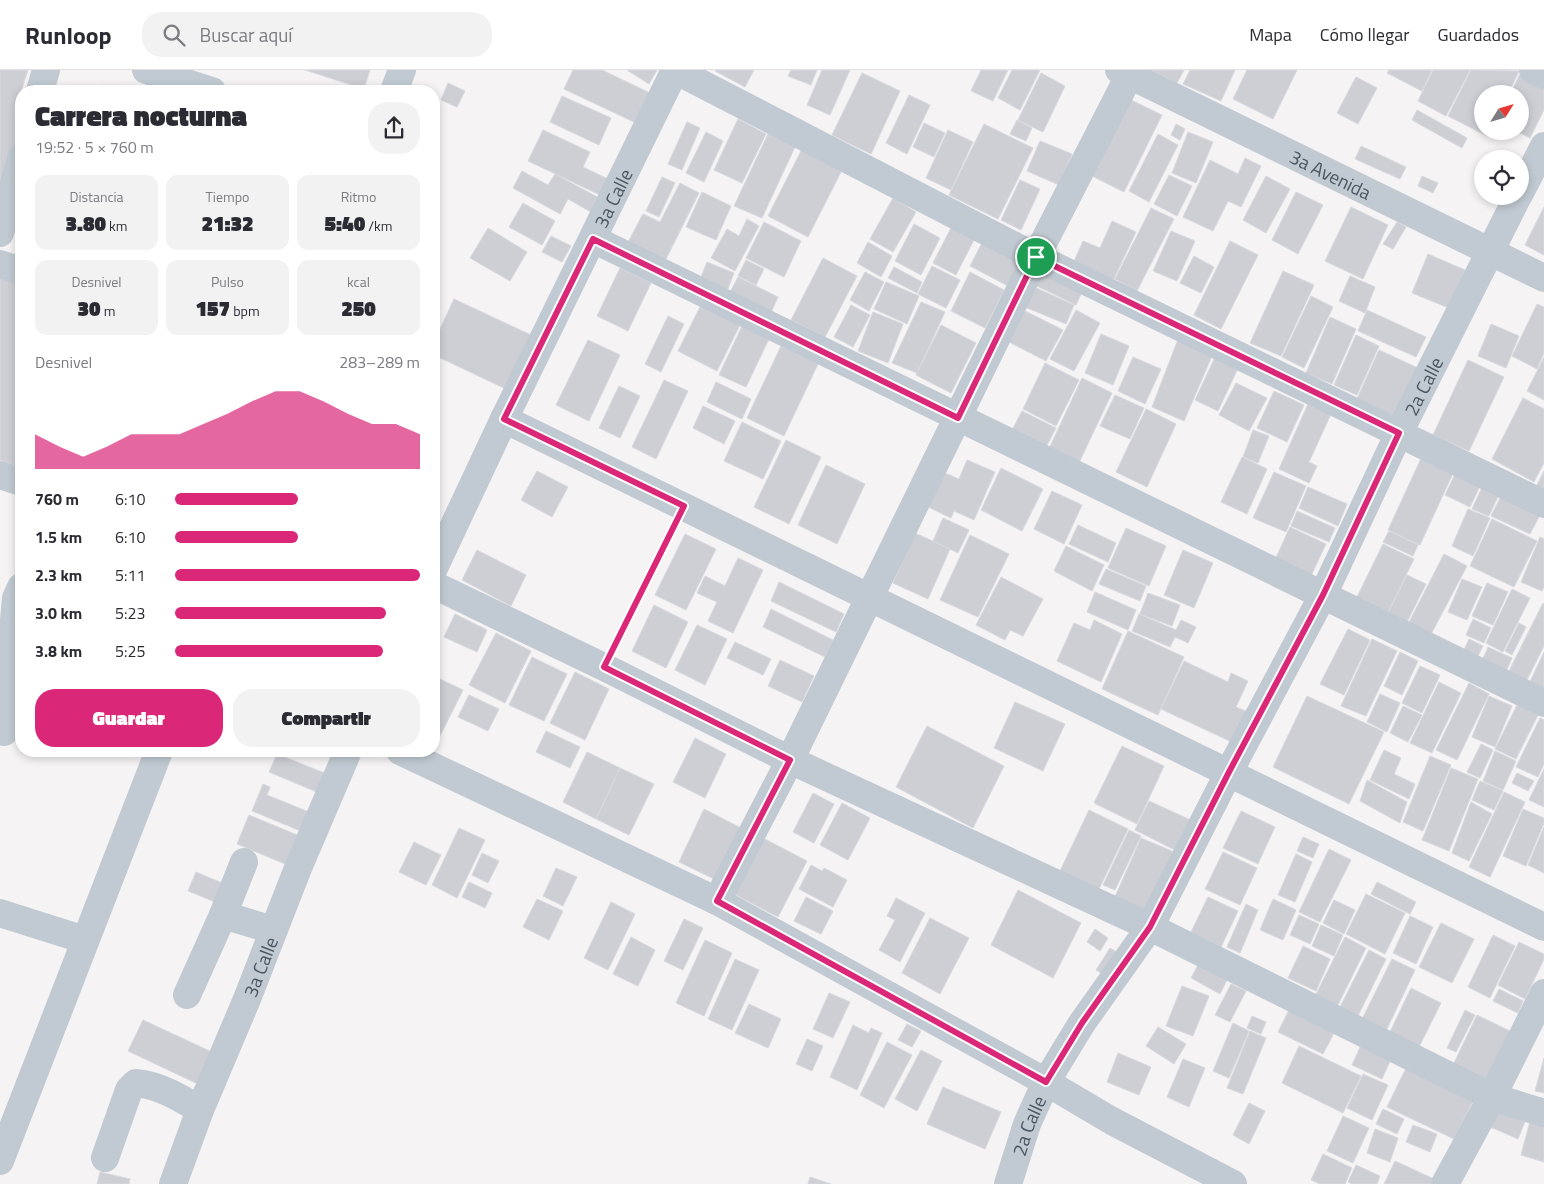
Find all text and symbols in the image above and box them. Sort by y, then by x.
search box [142,12,492,57]
text: Runloop [25,17,112,53]
text: Buscar aquí [200,20,292,49]
icon: search [160,21,188,49]
text: Mapa [1249,21,1292,48]
text: Cómo llegar [1320,21,1409,48]
text: Guardados [1437,21,1519,48]
north arrow [1474,85,1529,140]
map controls [1474,85,1529,205]
text: Carrera nocturna [35,94,247,137]
button: share [368,102,420,154]
text: 19:52 · 5 × 760 m [35,135,154,159]
street label: 3a Avenida [1285,141,1377,206]
button: locate [1474,150,1529,205]
street label: 3a Calle [586,163,639,232]
text: Distancia [69,186,124,207]
text: Tiempo [206,186,249,207]
text: Ritmo [341,186,376,207]
text: 3.80 [65,207,106,239]
text: 21:32 [201,207,254,239]
text: 5:40 [325,207,365,239]
text: km [106,215,128,236]
text: /km [365,215,392,236]
pin [1015,236,1057,278]
icon: arrive [1022,243,1050,271]
text: Desnivel [71,271,122,292]
text: Pulso [211,271,244,292]
text: kcal [347,271,370,292]
text: 30 [78,292,101,324]
text: 157 [195,292,230,324]
text: 250 [341,292,376,324]
text: m [101,300,115,321]
text: bpm [230,300,260,321]
text: Desnivel [35,350,92,374]
text: 283–289 m [339,350,420,374]
street label: 2a Calle [1396,351,1450,420]
text: 760 m [35,487,79,511]
text: 6:10 [115,487,145,511]
text: 1.5 km [35,525,82,549]
text: 6:10 [115,525,145,549]
text: 2.3 km [35,563,82,587]
text: 5:11 [115,563,145,587]
text: 3.0 km [35,601,82,625]
text: 5:23 [115,601,145,625]
text: 3.8 km [35,639,82,663]
text: 5:25 [115,639,145,663]
button: Guardar [35,689,223,747]
button: Compartir [233,689,420,747]
street label: 3a Calle [235,932,284,1001]
street label: 2a Calle [1003,1090,1053,1159]

